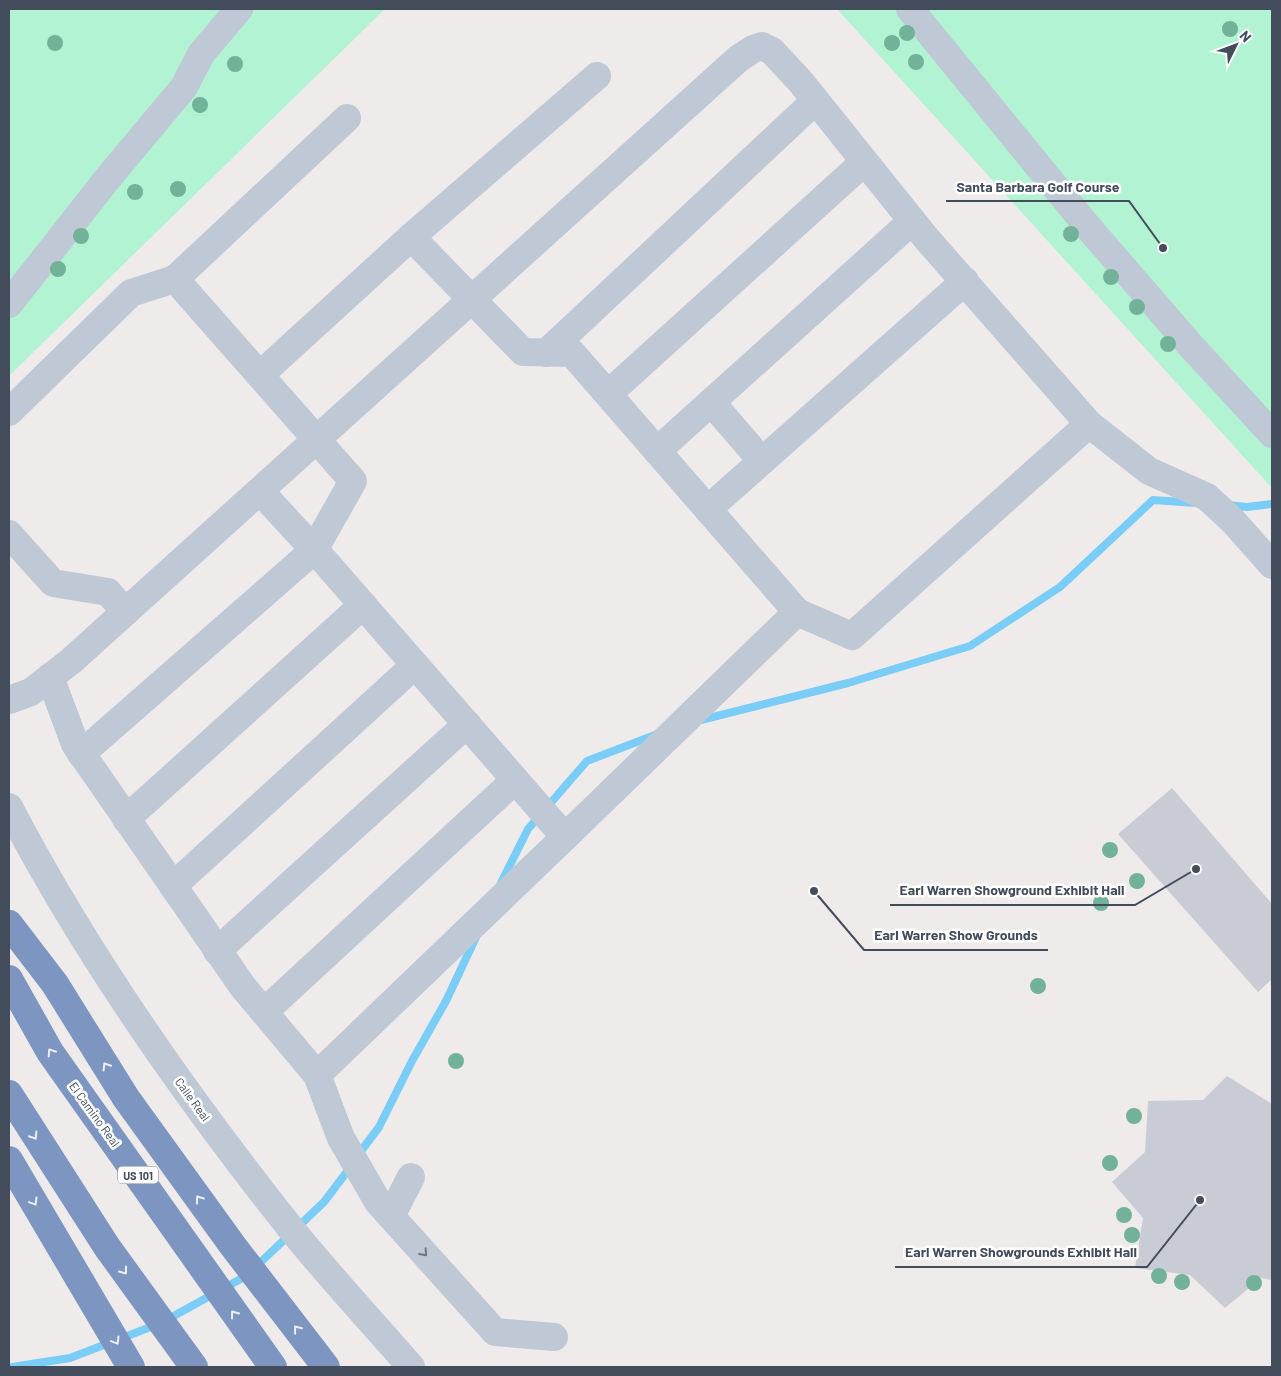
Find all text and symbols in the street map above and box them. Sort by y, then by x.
north arrow [1211,20,1261,70]
text: N [1237,27,1255,45]
callout: Santa Barbara Golf Course [946,172,1129,201]
text: Santa Barbara Golf Course [957,178,1120,195]
callout: Earl Warren Showground Exhibit Hall [890,876,1135,905]
text: Earl Warren Showground Exhibit Hall [900,881,1124,898]
callout: Earl Warren Show Grounds [864,921,1048,950]
text: Earl Warren Show Grounds [874,926,1038,943]
one-way arrow [47,1048,57,1057]
one-way arrow [102,1062,112,1071]
street label: Calle Real [173,1075,213,1123]
street label: El Camino Real [67,1079,123,1149]
one-way arrow [28,1130,37,1140]
road number: US 101 [118,1166,158,1184]
one-way arrow [196,1195,205,1205]
one-way arrow [27,1196,37,1205]
callout: Earl Warren Showgrounds Exhibit Hall [895,1238,1147,1267]
text: Earl Warren Showgrounds Exhibit Hall [905,1243,1137,1260]
one-way arrow [418,1247,427,1256]
one-way arrow [118,1265,127,1275]
one-way arrow [231,1310,240,1320]
one-way arrow [294,1326,302,1335]
one-way arrow [110,1336,120,1345]

